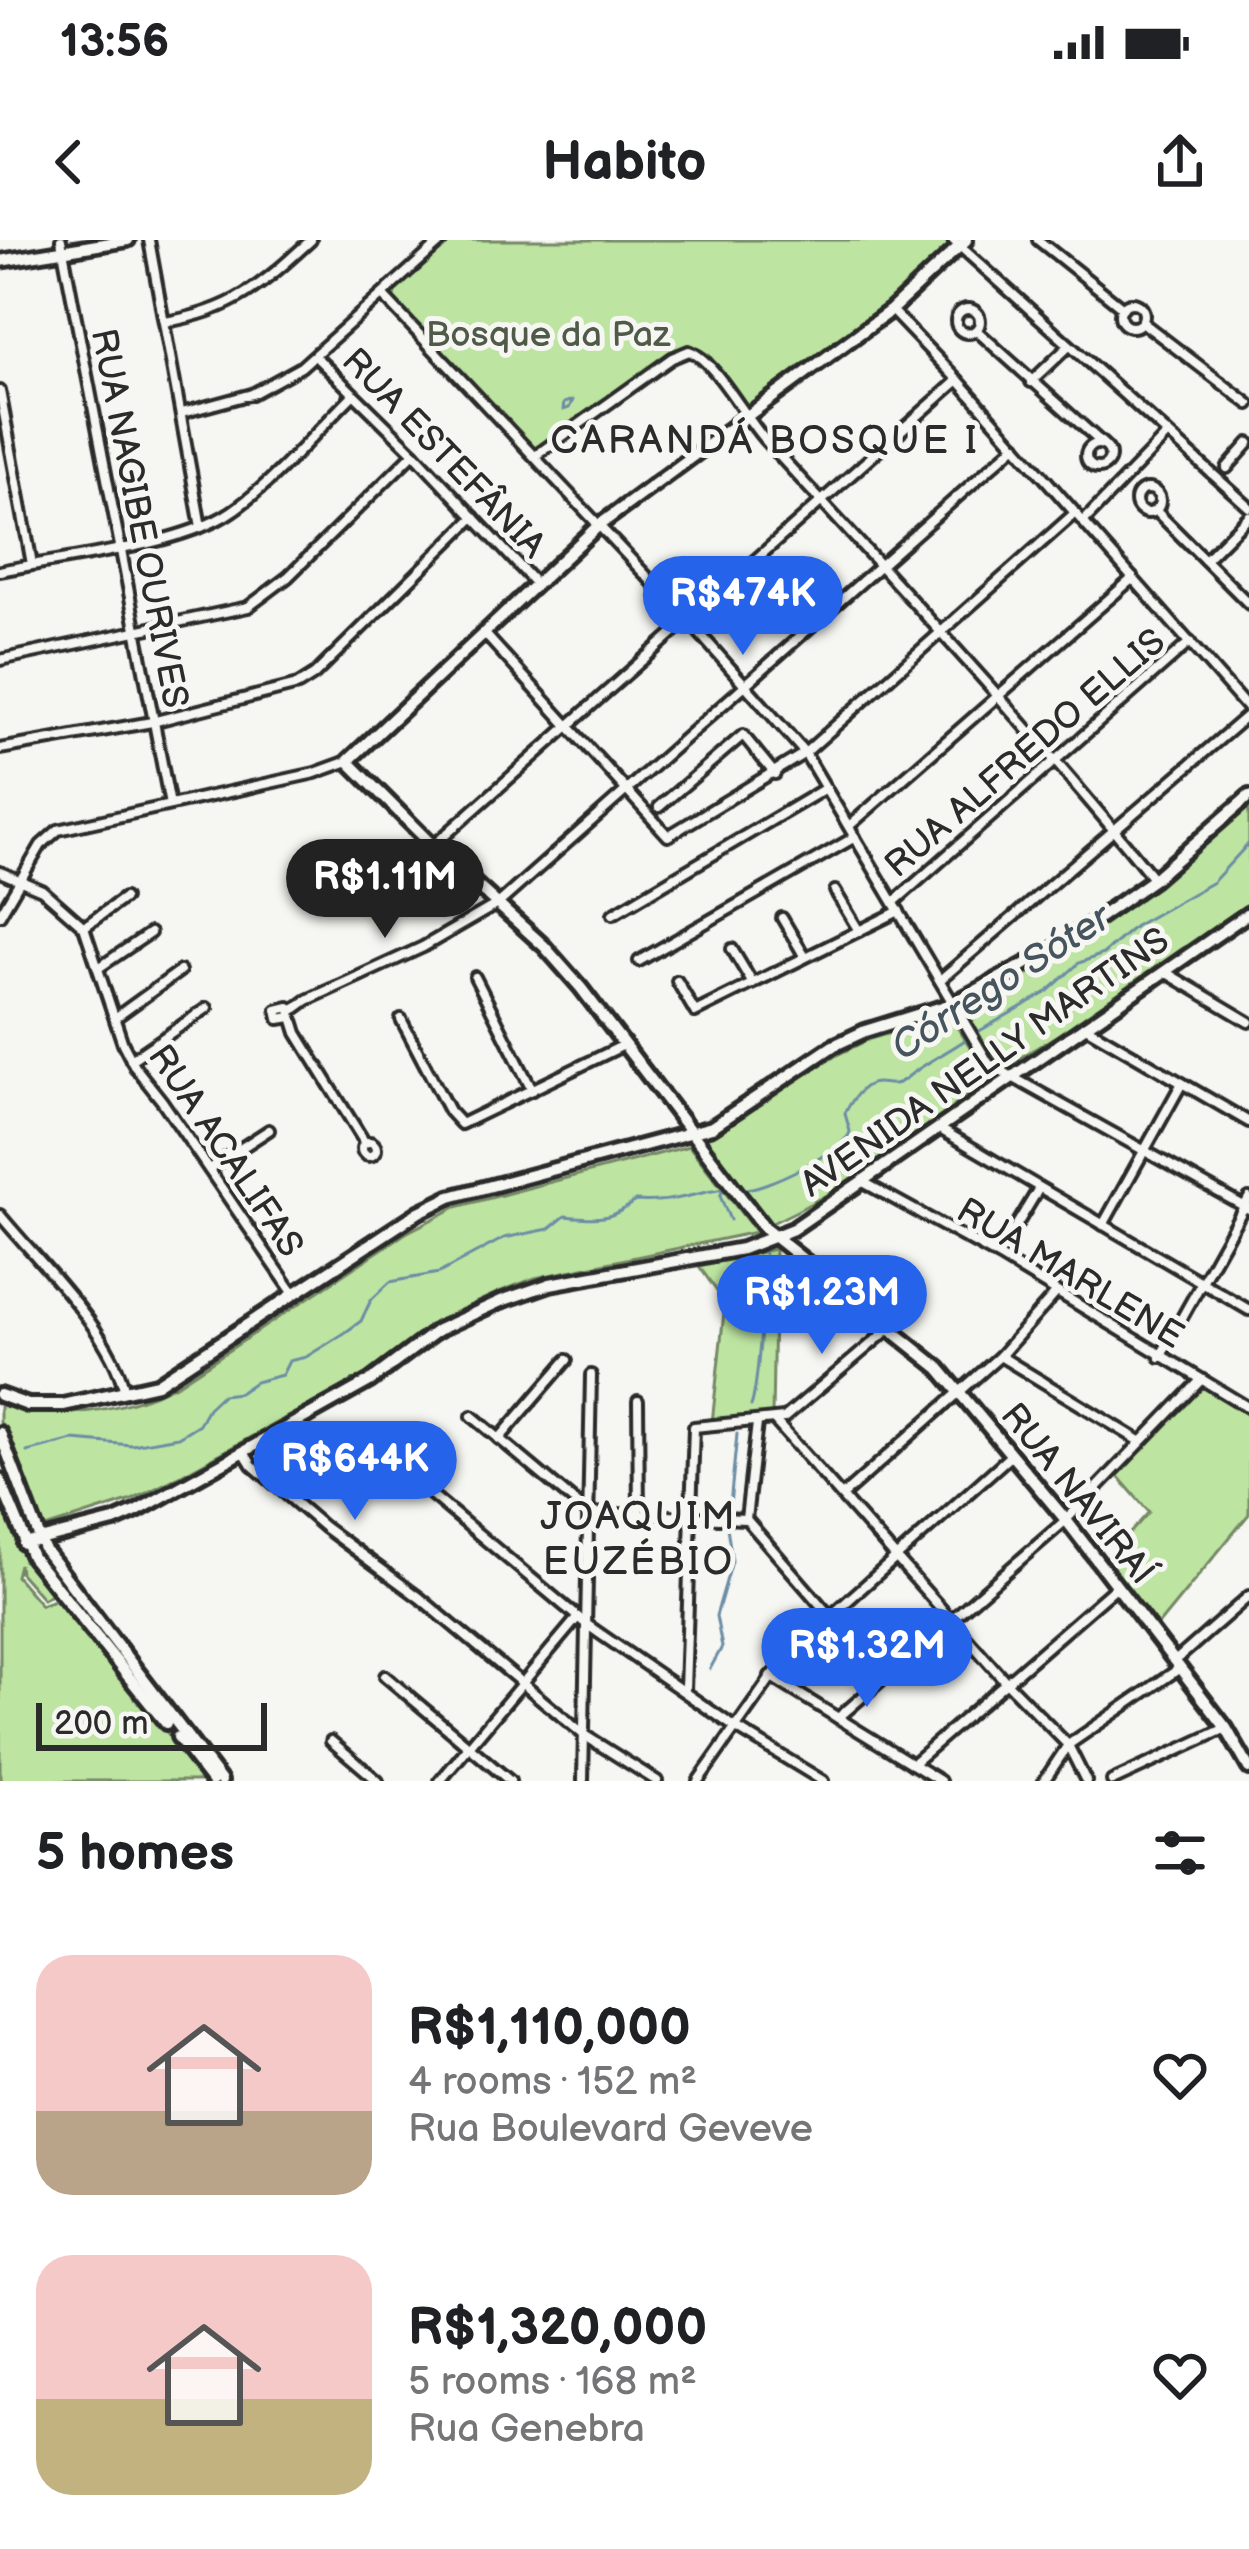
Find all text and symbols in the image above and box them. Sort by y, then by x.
text: 13:56 [60,15,169,70]
icon: back [36,129,102,195]
icon: share [1147,129,1213,195]
text: Habito [543,130,706,195]
park label: Bosque da Paz [426,314,671,357]
street label: RUA NAGIBE OURIVES [81,325,196,712]
street label: RUA ESTEFÂNIA [332,339,555,567]
district label: CARANDÁ BOSQUE I [550,416,980,465]
pin: R$474K [645,556,841,658]
text: R$474K [670,571,816,618]
street label: RUA ALFREDO ELLIS [877,620,1175,887]
pin: R$1.11M [274,839,496,941]
text: R$1.11M [313,854,457,901]
water label: Córrego Sóter [883,893,1122,1071]
street label: AVENIDA NELLY MARTINS [793,919,1178,1207]
street label: RUA ACALIFAS [138,1037,312,1266]
street label: RUA MARLENE [949,1190,1191,1359]
pin: R$1.23M [711,1255,933,1357]
text: R$1.23M [744,1270,900,1317]
street label: RUA NAVIRAÍ [991,1395,1164,1594]
pin: R$644K [257,1421,453,1523]
text: R$644K [281,1436,429,1483]
district label: JOAQUIM EUZÉBIO [540,1494,738,1586]
pin: R$1.32M [756,1608,978,1710]
text: R$1.32M [788,1623,946,1670]
scale bar [36,1697,267,1750]
text: 200 m [54,1704,148,1744]
icon: filters [1147,1820,1213,1886]
text: 5 homes [36,1823,234,1884]
text: R$1,110,000 [408,1998,691,2059]
icon: home [132,2003,276,2147]
icon: heart [1147,2042,1213,2108]
text: 4 rooms · 152 m² [408,2059,697,2106]
text: Rua Boulevard Geveve [408,2106,813,2153]
text: R$1,320,000 [408,2298,707,2359]
icon: home [132,2303,276,2447]
icon: heart [1147,2342,1213,2408]
text: 5 rooms · 168 m² [408,2359,697,2406]
text: Rua Genebra [408,2406,645,2453]

